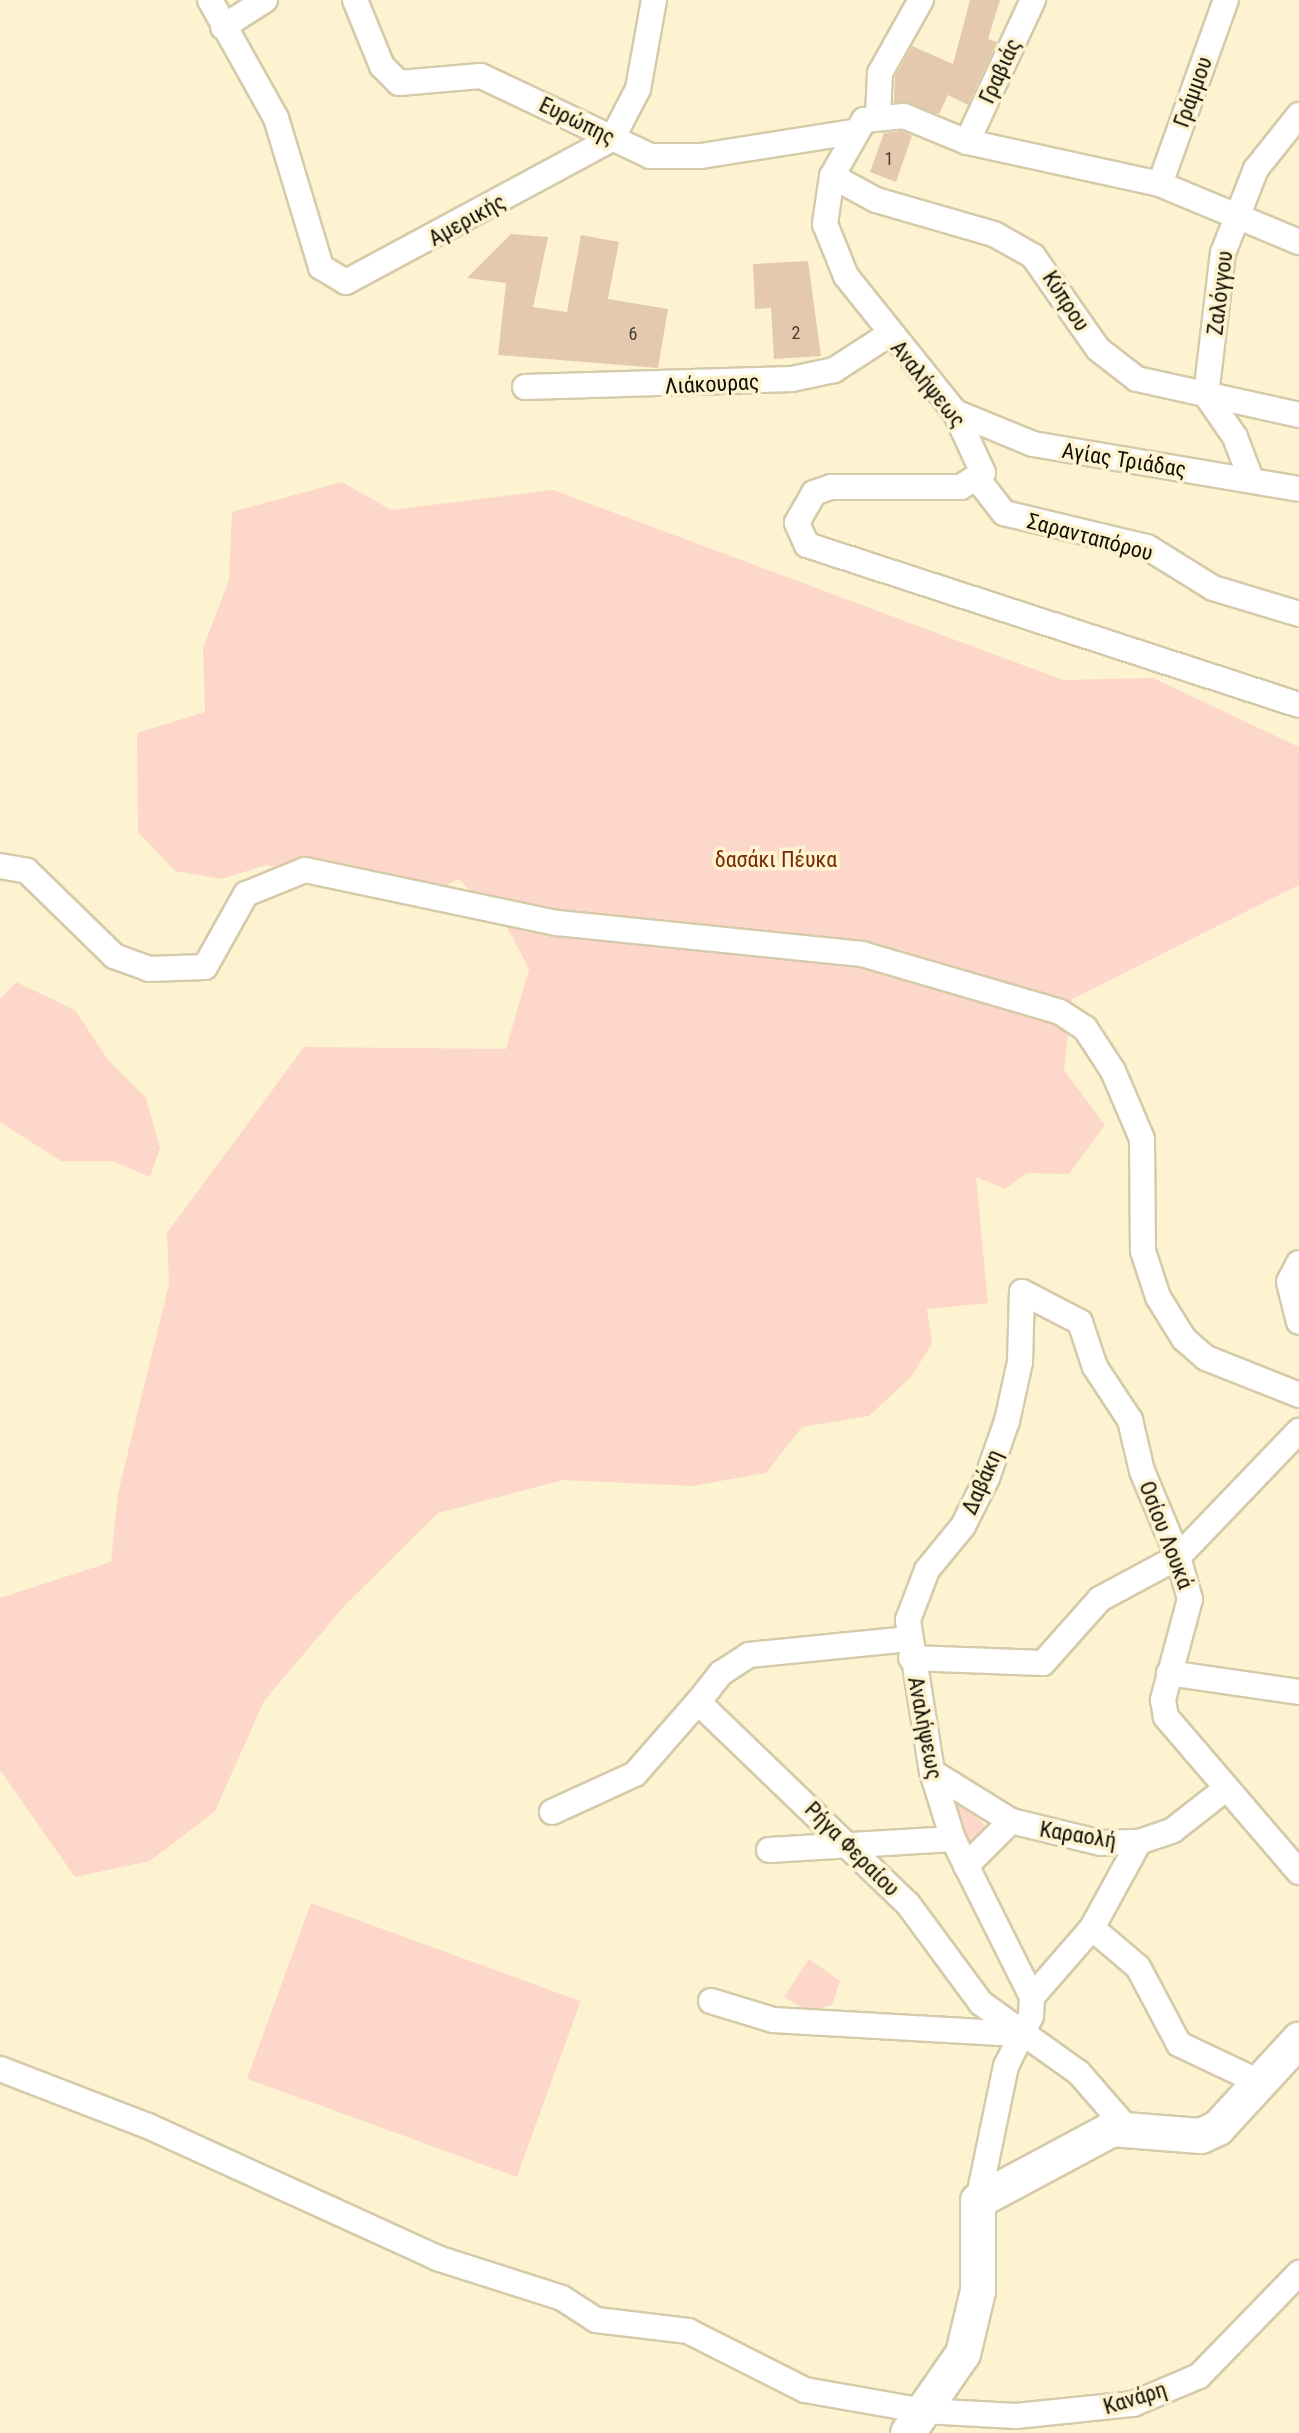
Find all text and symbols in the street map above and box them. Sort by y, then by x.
street label: Γραβιάς [974,34,1026,108]
street label: Γράμμου [1168,53,1218,131]
street label: Ευρώπης [535,91,619,151]
house number: 1 [885,148,893,170]
street label: Αμερικής [424,188,510,252]
street label: Ζαλόγγου [1202,249,1238,337]
street label: Κύπρου [1037,266,1095,336]
house number: 2 [792,322,800,344]
house number: 6 [629,323,637,345]
street label: Αναλήψεως [885,335,971,433]
street label: Λιάκουρας [664,368,760,400]
street label: Αγίας Τριάδας [1060,437,1188,483]
street label: Σαρανταπόρου [1024,508,1156,566]
park label: δασάκι Πέυκα [715,847,837,873]
street label: Δαβάκη [956,1445,1008,1519]
street label: Οσίου Λουκά [1133,1477,1199,1593]
street label: Αναλήψεως [902,1674,948,1782]
street label: Ρήγα Φεραίου [799,1796,905,1902]
street label: Καραολή [1038,1816,1118,1854]
street label: Κανάρη [1100,2376,1170,2420]

